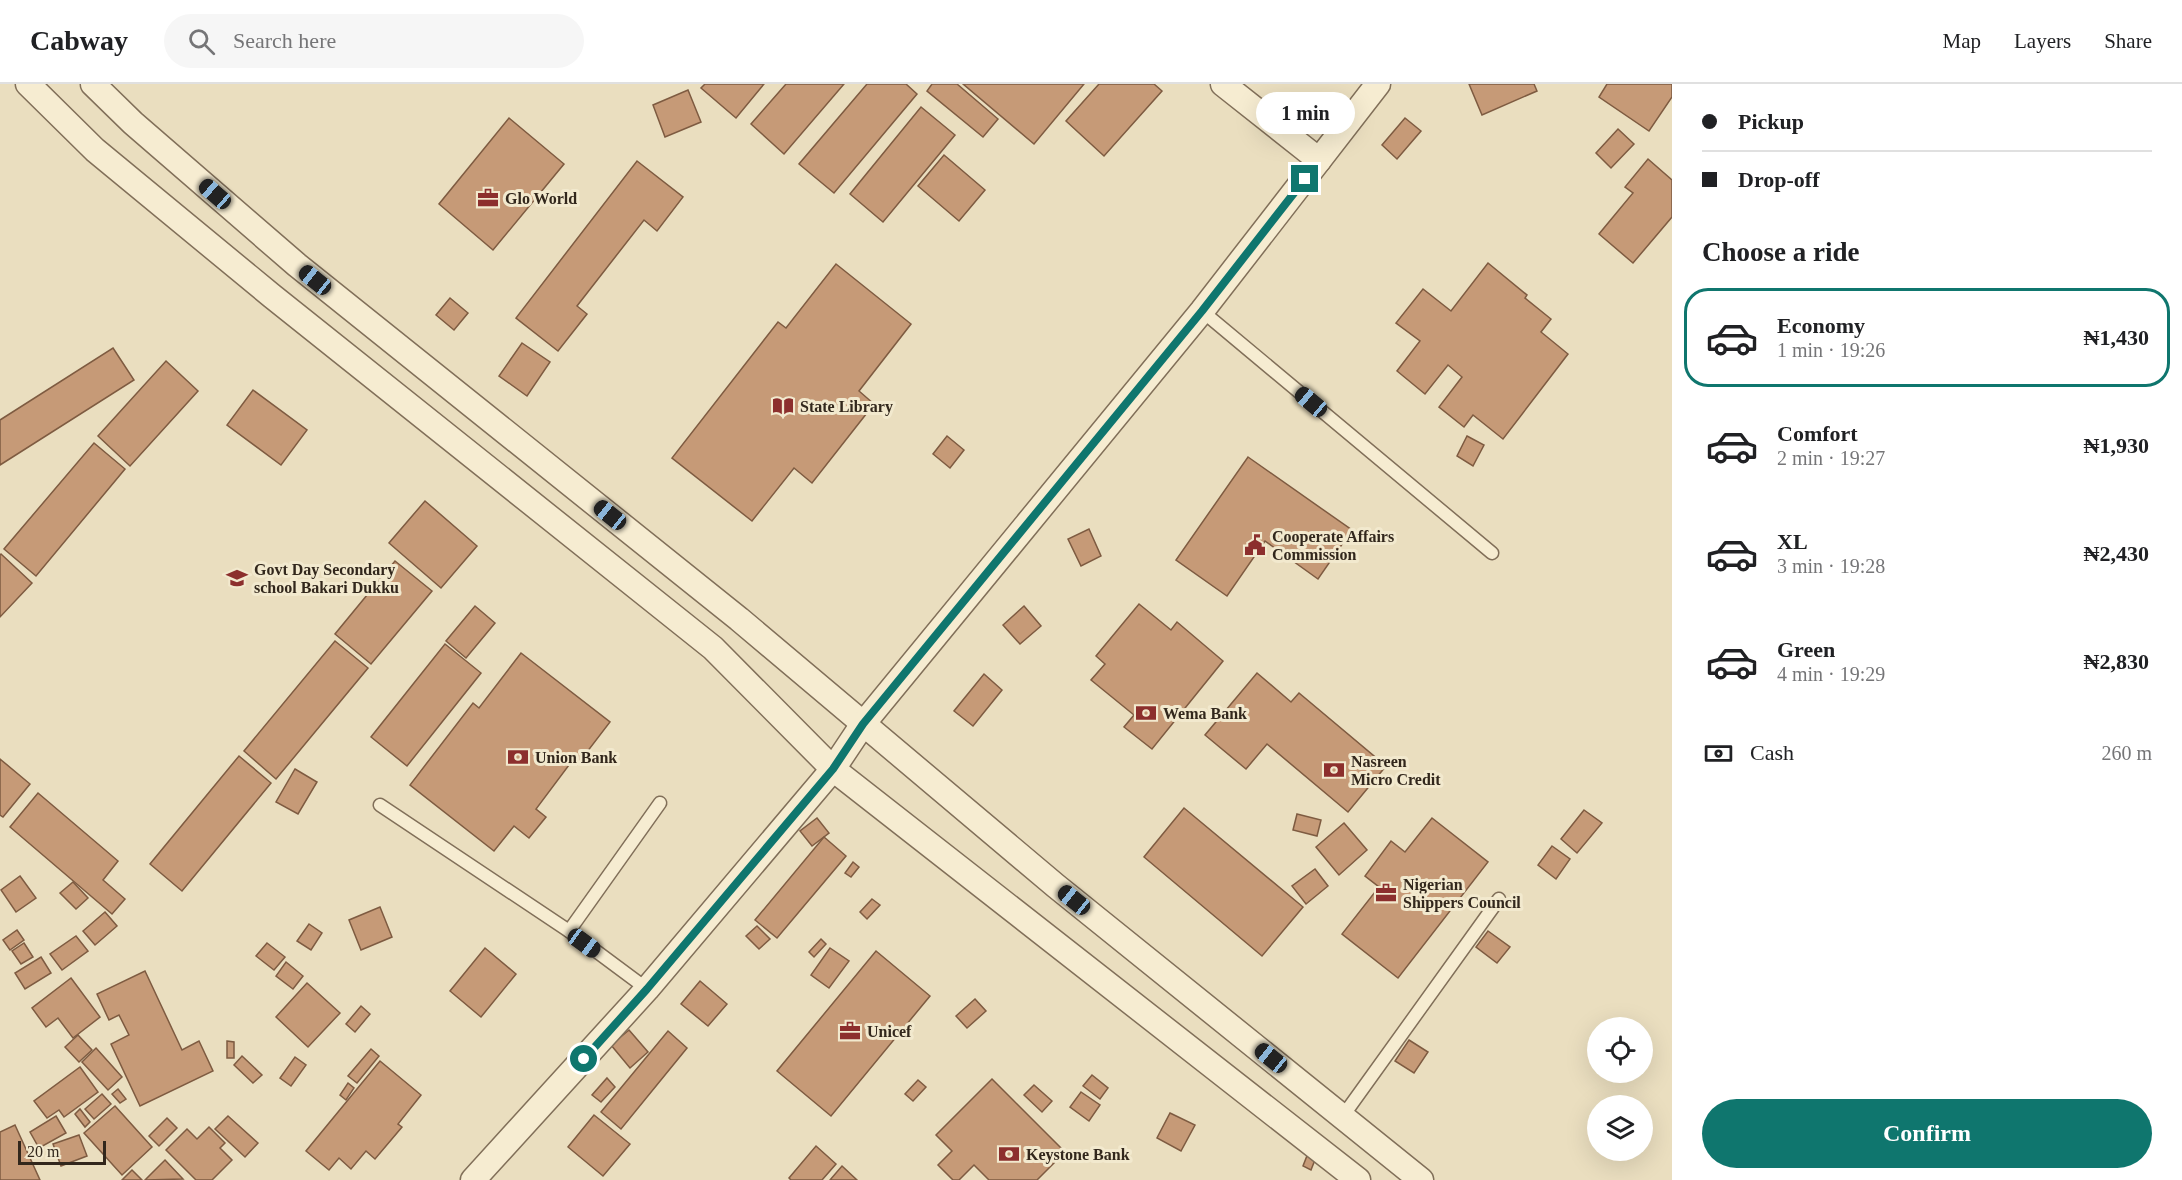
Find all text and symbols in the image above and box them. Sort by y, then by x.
search box [164,14,584,68]
text: Cabway [30,25,128,56]
icon: search [185,25,218,58]
text: Search here [233,28,336,53]
text: Map [1943,29,1981,53]
text: Layers [2014,29,2071,53]
text: Share [2104,29,2152,53]
callout: 1 min [1256,92,1354,134]
text: 1 min [1281,102,1330,124]
text: Pickup [1738,109,1804,134]
route end [1291,165,1318,192]
text: Drop-off [1738,167,1819,192]
car [196,175,234,213]
office icon: Glo World [476,186,500,210]
place label: Glo World [505,190,577,207]
text: Choose a ride [1702,237,1860,267]
car [295,262,335,298]
icon: car [1705,311,1759,365]
text: Economy [1777,313,1865,338]
text: ₦1,430 [2084,325,2149,350]
text: 1 min · 19:26 [1777,339,1885,361]
car [1291,384,1331,420]
library icon: State Library [771,394,795,418]
place label: State Library [800,398,893,416]
icon: car [1705,419,1759,473]
text: Comfort [1777,421,1858,446]
text: ₦1,930 [2084,433,2149,458]
text: 2 min · 19:27 [1777,447,1885,469]
car [590,497,630,533]
icon: car [1705,527,1759,581]
place label: Cooperate Affairs Commission [1272,528,1394,563]
text: XL [1777,529,1808,554]
public building icon: Cooperate Affairs Commission [1243,533,1267,557]
text: ₦2,430 [2084,541,2149,566]
text: 3 min · 19:28 [1777,555,1885,577]
place label: Govt Day Secondary school Bakari Dukku [254,561,399,596]
school or university icon: Govt Day Secondary school Bakari Dukku [225,566,249,590]
icon: car [1705,635,1759,689]
text: Green [1777,637,1835,662]
text: ₦2,830 [2084,649,2149,674]
text: 4 min · 19:29 [1777,663,1885,685]
bank icon: Wema Bank [1134,701,1158,725]
place label: Wema Bank [1163,705,1247,722]
icon: cash [1702,737,1735,770]
text: Cash [1750,740,1794,765]
text: 260 m [2101,742,2152,764]
bank icon: Union Bank [506,745,530,769]
place label: Union Bank [535,749,617,766]
place label: Nasreen Micro Credit [1351,753,1441,788]
bank icon: Nasreen Micro Credit [1322,758,1346,782]
place label: Nigerian Shippers Council [1403,876,1521,912]
office icon: Nigerian Shippers Council [1374,881,1398,905]
car [1054,882,1094,918]
car [564,925,604,961]
map controls [1587,1017,1653,1161]
button: locate [1587,1017,1653,1083]
office icon: Unicef [838,1019,862,1043]
place label: Unicef [867,1023,912,1040]
car [1251,1040,1291,1076]
route start [570,1045,597,1072]
button: layers [1587,1095,1653,1161]
button: Confirm [1702,1099,2152,1168]
scale bar [18,1138,106,1166]
bank icon: Keystone Bank [997,1142,1021,1166]
text: 20 m [27,1143,59,1160]
place label: Keystone Bank [1026,1146,1130,1164]

